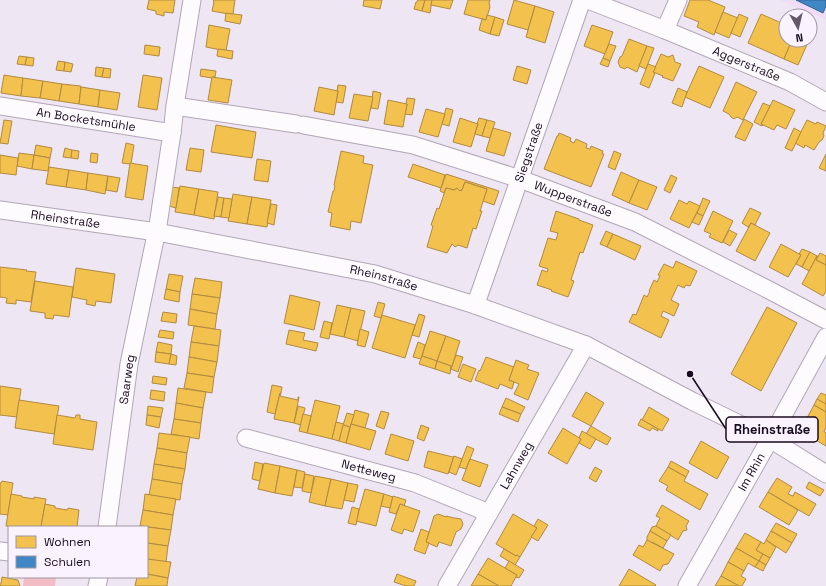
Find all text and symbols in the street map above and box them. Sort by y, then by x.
north arrow [778,8,818,48]
text: N [795,30,804,45]
street label: Aggerstraße [710,43,783,85]
street label: An Bocketsmühle [35,104,137,135]
street label: Siegstraße [511,120,547,184]
street label: Wupperstraße [532,177,615,221]
street label: Rheinstraße [30,206,101,232]
street label: Rheinstraße [348,261,420,295]
street label: Saarweg [116,353,139,405]
callout: Rheinstraße [726,417,818,442]
text: Rheinstraße [734,421,810,438]
street label: Lahnweg [496,439,536,492]
street label: Im Rhin [734,450,769,494]
street label: Netteweg [340,456,398,486]
legend [8,526,148,578]
text: Wohnen [44,534,91,550]
text: Schulen [44,554,91,570]

